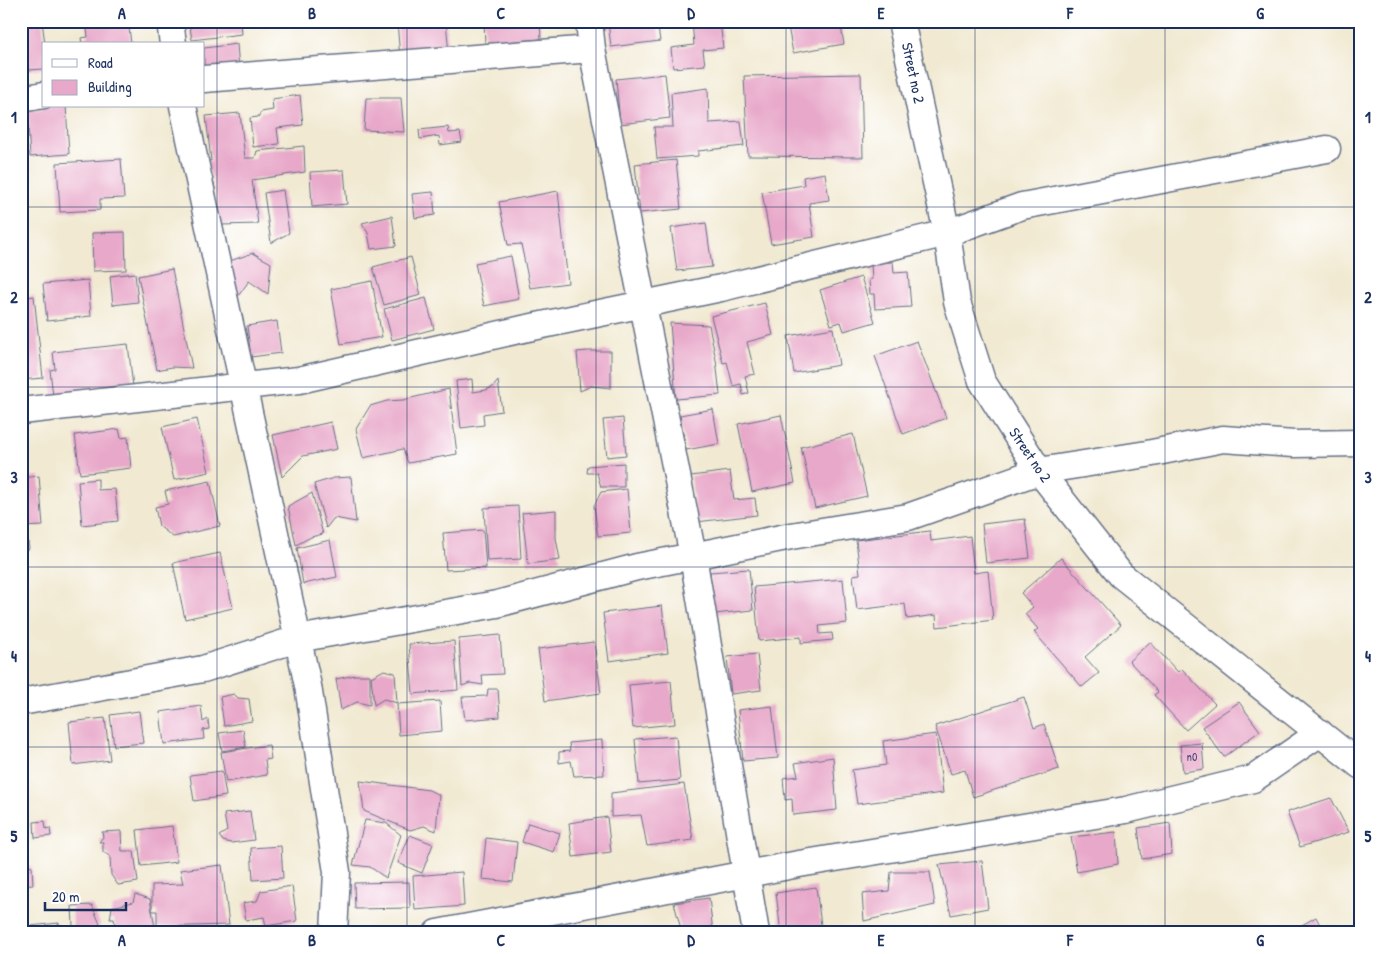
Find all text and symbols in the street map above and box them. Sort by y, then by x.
text: A [118,2,126,24]
text: B [308,2,316,24]
text: C [497,2,506,24]
text: D [687,2,695,24]
text: E [877,2,885,24]
text: F [1066,2,1074,24]
text: G [1256,2,1264,24]
street label: Street no 2 [897,41,930,105]
legend [42,42,205,108]
text: Road [88,52,113,73]
text: Building [88,76,132,97]
text: 1 [11,106,17,128]
text: 1 [1365,106,1371,128]
text: 2 [10,286,18,308]
text: 2 [1364,286,1372,308]
street label: Street no 2 [1004,423,1056,486]
text: 3 [10,466,18,488]
text: 3 [1364,466,1372,488]
text: 4 [11,645,17,667]
text: 4 [1365,645,1371,667]
house number: n0 [1187,748,1197,765]
text: 5 [11,825,18,847]
text: 5 [1365,825,1372,847]
scale bar [45,879,126,911]
text: 20 m [52,886,79,907]
text: A [118,929,126,951]
text: B [308,929,316,951]
text: C [497,929,506,951]
text: D [687,929,695,951]
text: E [877,929,885,951]
text: F [1066,929,1074,951]
text: G [1256,929,1264,951]

